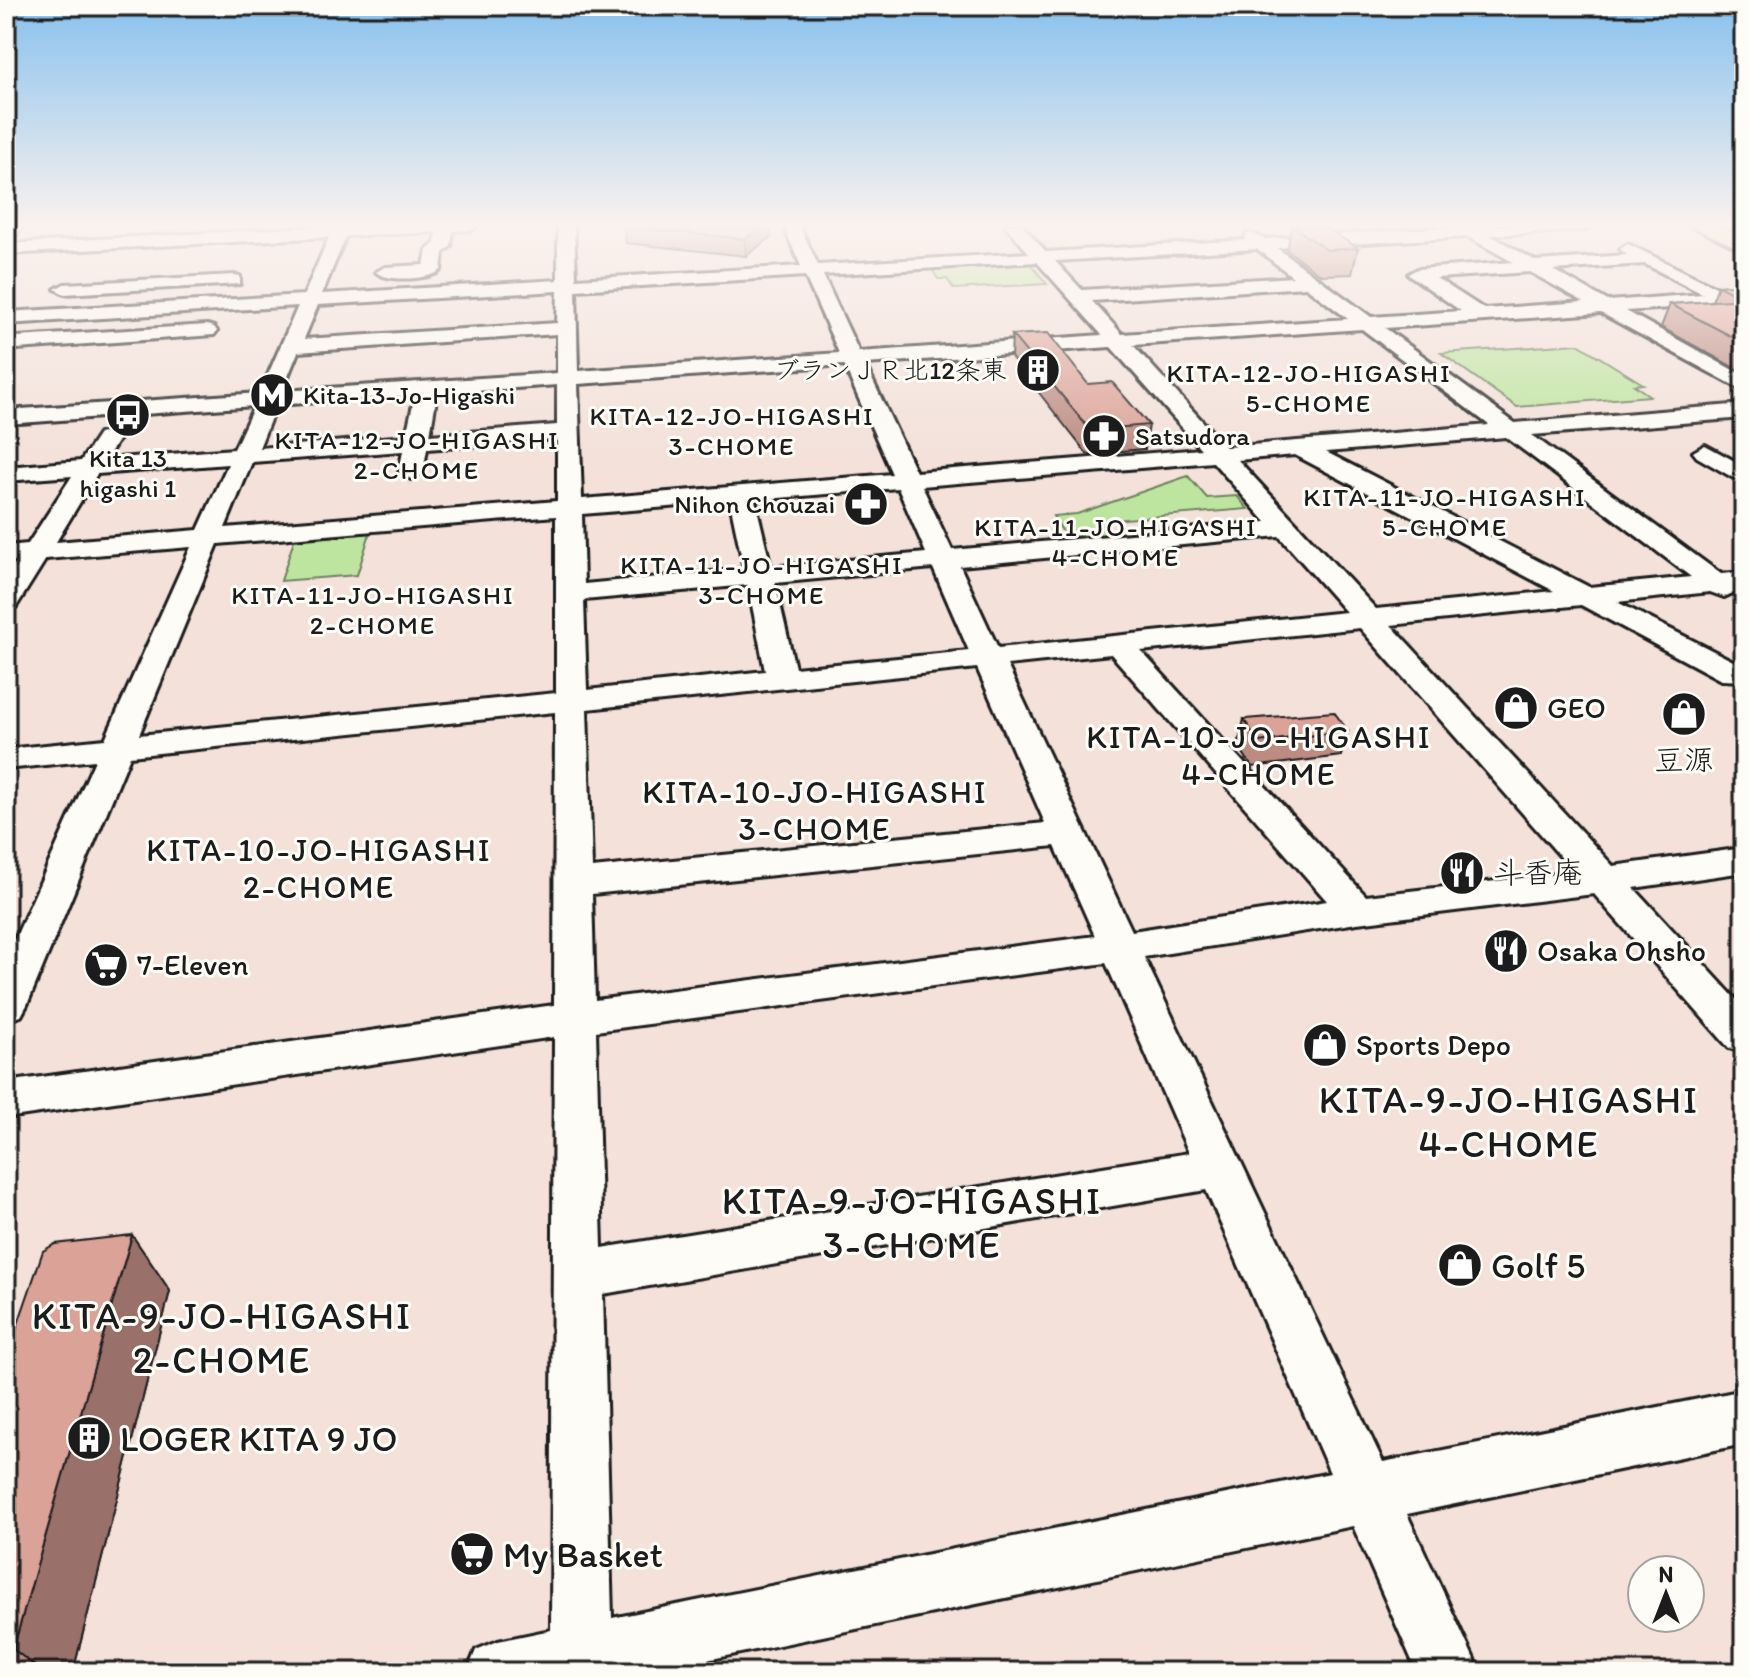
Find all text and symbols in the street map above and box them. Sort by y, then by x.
building icon: ブランＪＲ北12条東 [1014,346,1062,394]
place label: ブランＪＲ北12条東 [773,354,1007,386]
district label: KITA-12-JO-HIGASHI 5-CHOME [1166,357,1452,419]
metro station icon: Kita-13-Jo-Higashi [248,371,296,419]
place label: Kita-13-Jo-Higashi [303,379,515,411]
bus stop icon: Kita 13 higashi 1 [104,391,152,439]
district label: KITA-12-JO-HIGASHI 3-CHOME [589,400,875,462]
pharmacy icon: Satsudora [1080,412,1128,460]
place label: Satsudora [1135,420,1250,452]
district label: KITA-12-JO-HIGASHI 2-CHOME [274,424,560,486]
place label: Kita 13 higashi 1 [80,442,176,504]
pharmacy icon: Nihon Chouzai [842,480,890,528]
district label: KITA-11-JO-HIGASHI 5-CHOME [1303,481,1587,543]
place label: Nihon Chouzai [674,488,835,520]
district label: KITA-11-JO-HIGASHI 4-CHOME [974,511,1258,573]
district label: KITA-11-JO-HIGASHI 3-CHOME [620,549,904,611]
district label: KITA-11-JO-HIGASHI 2-CHOME [231,579,515,641]
shop icon: GEO [1492,684,1540,732]
place label: GEO [1547,689,1606,726]
shop icon: 豆源 [1660,690,1708,738]
district label: KITA-10-JO-HIGASHI 4-CHOME [1086,718,1432,793]
place label: 豆源 [1654,741,1714,778]
district label: KITA-10-JO-HIGASHI 3-CHOME [642,773,988,848]
district label: KITA-10-JO-HIGASHI 2-CHOME [146,831,492,906]
restaurant icon: 斗香庵 [1438,849,1486,897]
place label: 斗香庵 [1493,854,1583,891]
restaurant icon: Osaka Ohsho [1482,927,1530,975]
place label: Osaka Ohsho [1537,932,1706,969]
supermarket icon: 7-Eleven [82,941,130,989]
place label: 7-Eleven [137,946,248,983]
shop icon: Sports Depo [1301,1021,1349,1069]
place label: Sports Depo [1356,1026,1511,1063]
district label: KITA-9-JO-HIGASHI 4-CHOME [1319,1077,1699,1167]
district label: KITA-9-JO-HIGASHI 3-CHOME [722,1178,1102,1268]
shop icon: Golf 5 [1436,1241,1484,1289]
place label: Golf 5 [1491,1244,1585,1287]
district label: KITA-9-JO-HIGASHI 2-CHOME [32,1293,412,1383]
building icon: LOGER KITA 9 JO [65,1414,113,1462]
place label: LOGER KITA 9 JO [120,1417,397,1460]
supermarket icon: My Basket [448,1530,496,1578]
place label: My Basket [503,1533,663,1576]
north arrow [1626,1554,1706,1634]
text: N [1659,1561,1673,1588]

